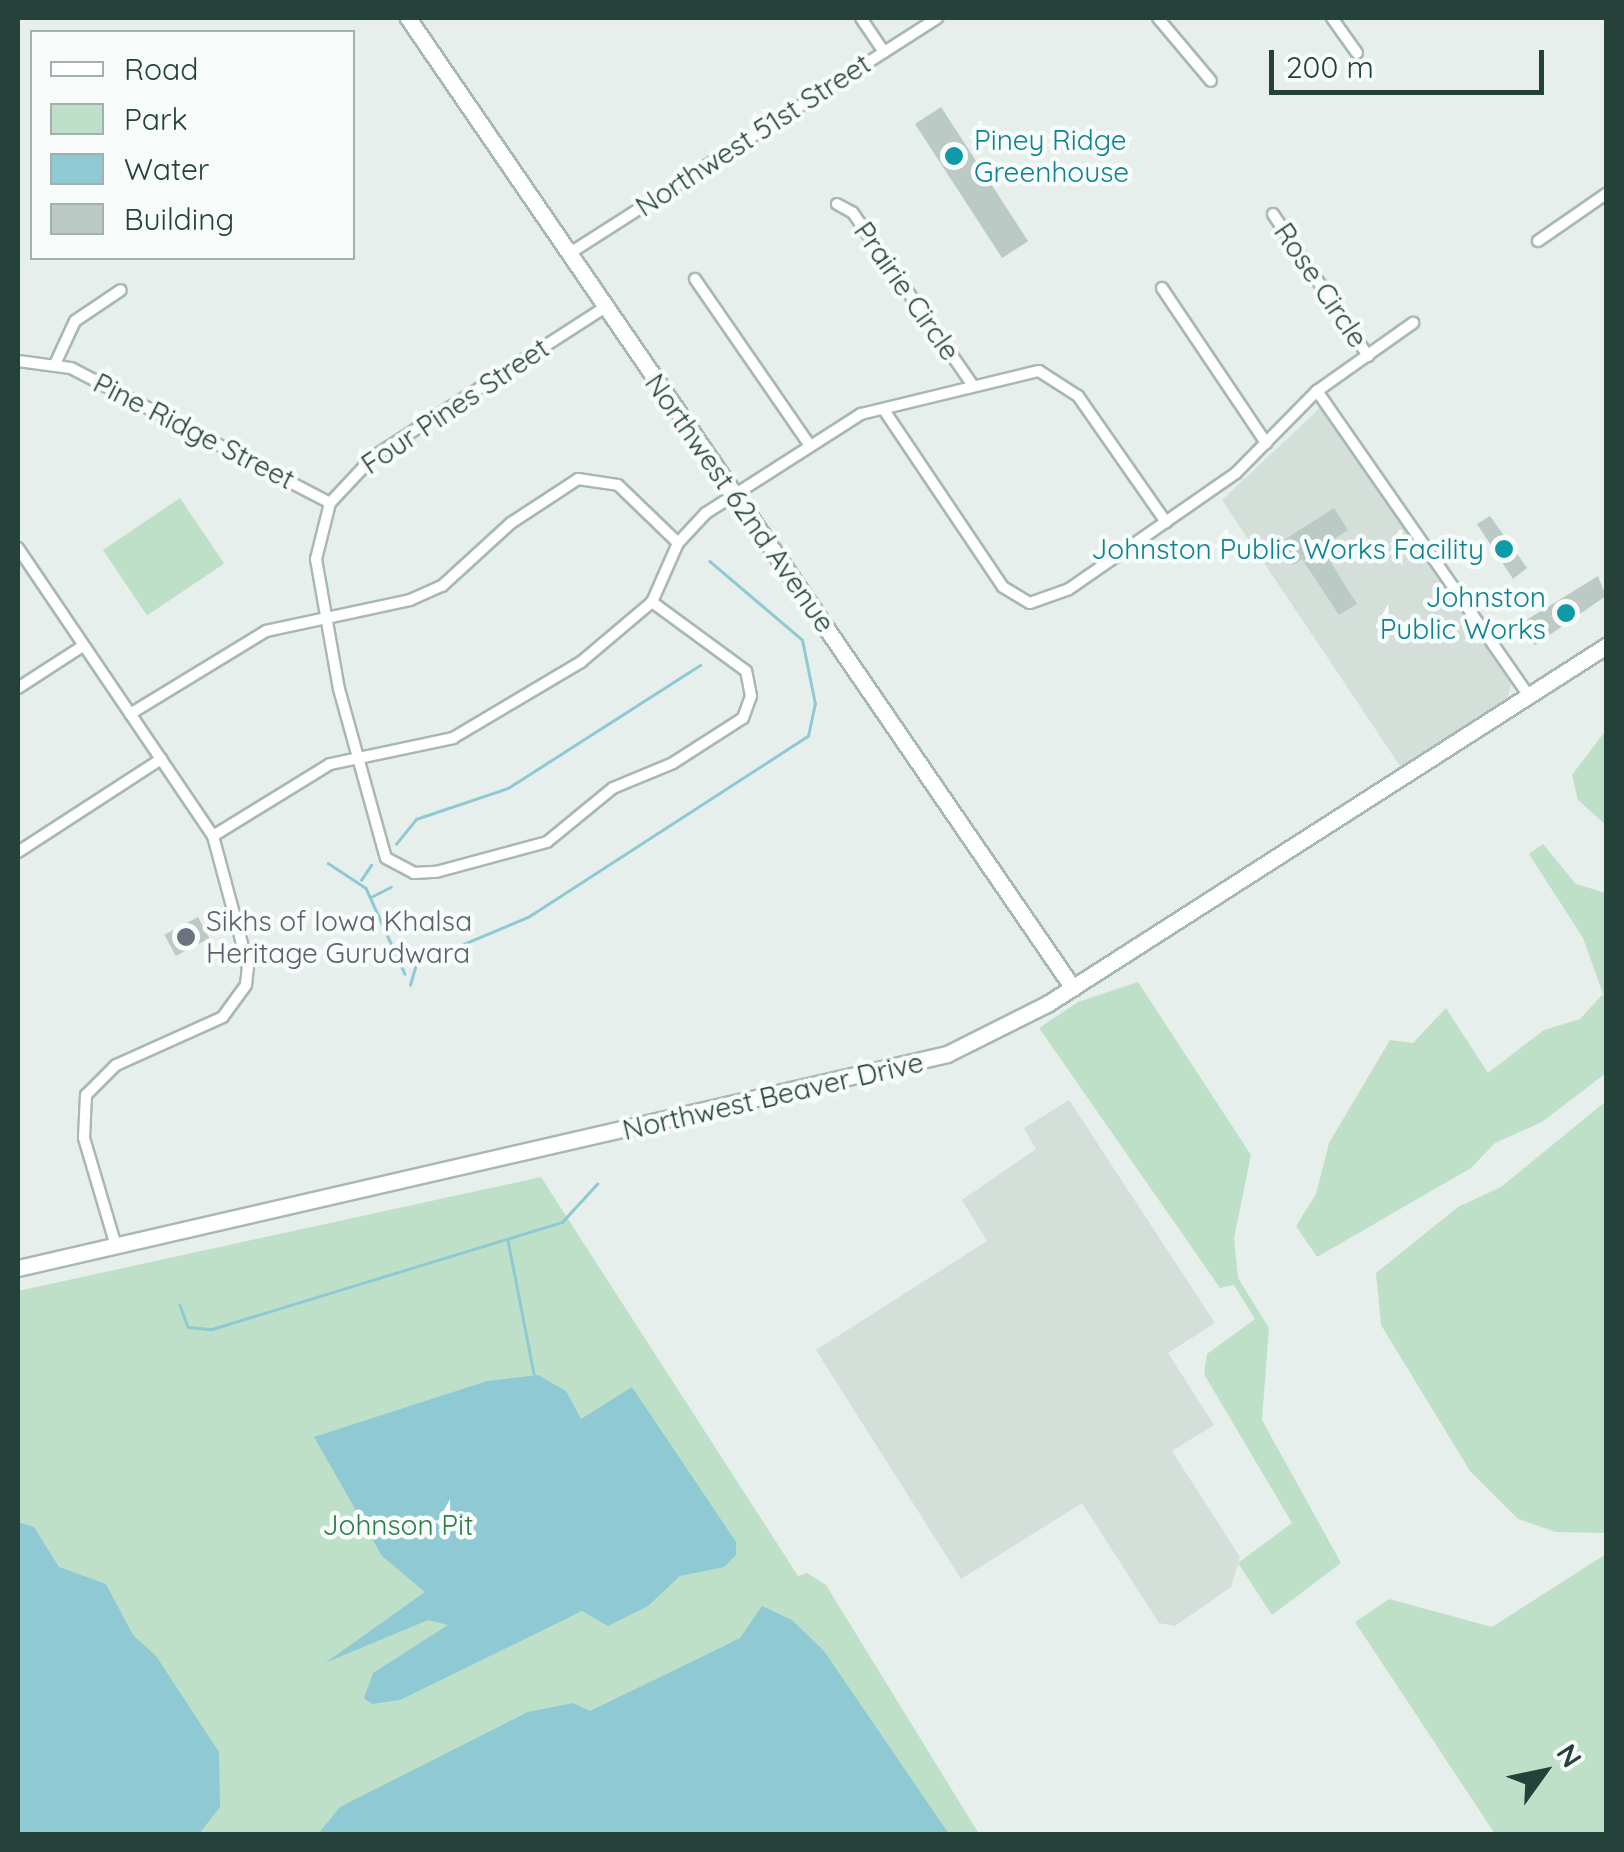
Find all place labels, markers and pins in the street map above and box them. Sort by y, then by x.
place label: Piney Ridge Greenhouse [974,123,1129,189]
marker: Piney Ridge Greenhouse [943,145,965,167]
place label: Johnston Public Works Facility [1091,532,1484,566]
marker: Johnston Public Works Facility [1493,538,1515,560]
place label: Johnston Public Works [1380,580,1546,646]
marker: Johnston Public Works [1555,602,1577,624]
place label: Sikhs of Iowa Khalsa Heritage Gurudwara [206,904,472,970]
marker: Sikhs of Iowa Khalsa Heritage Gurudwara [175,926,197,948]

